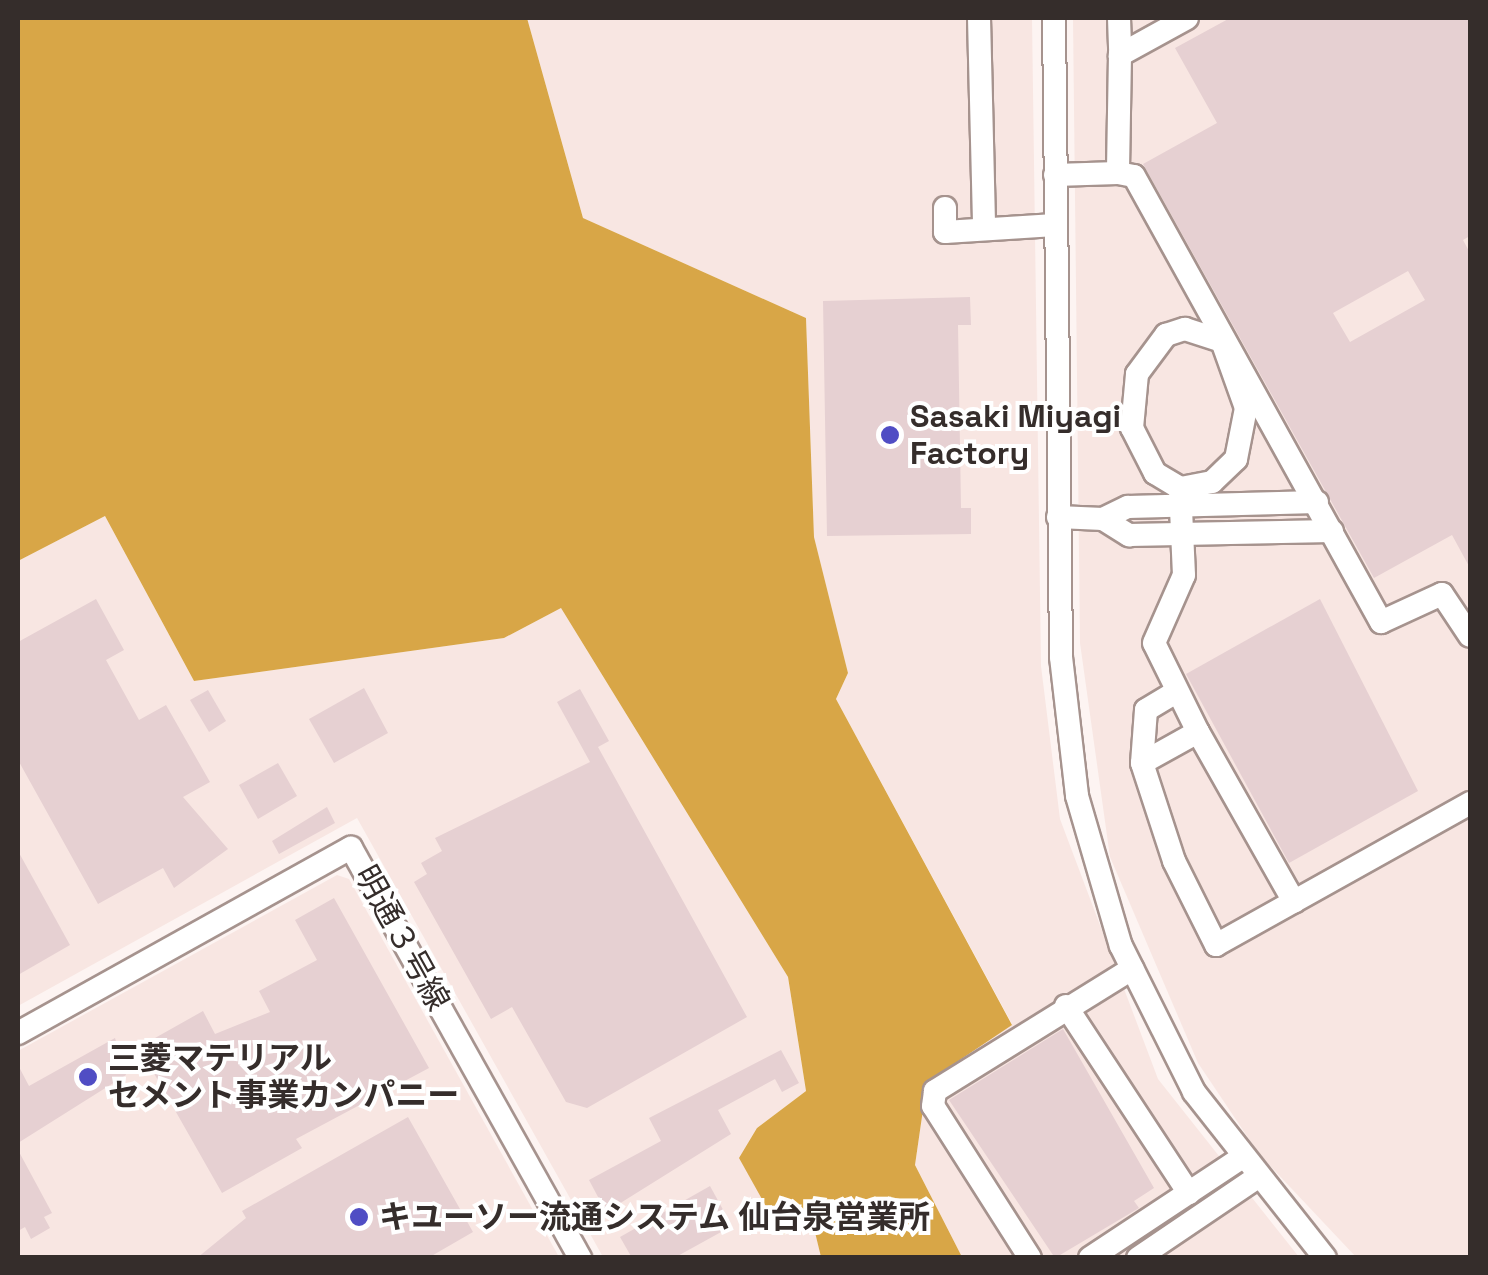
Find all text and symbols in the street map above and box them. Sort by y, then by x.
place label: Sasaki Miyagi Factory [910,398,1121,473]
marker: Sasaki Miyagi Factory [879,424,901,446]
street label: 明通３号線 [346,859,458,1017]
place label: 三菱マテリアル セメント事業カンパニー [108,1040,460,1115]
marker: 三菱マテリアル セメント事業カンパニー [77,1066,99,1088]
place label: キユーソー流通システム 仙台泉営業所 [379,1198,931,1236]
marker: キユーソー流通システム 仙台泉営業所 [348,1206,370,1228]

